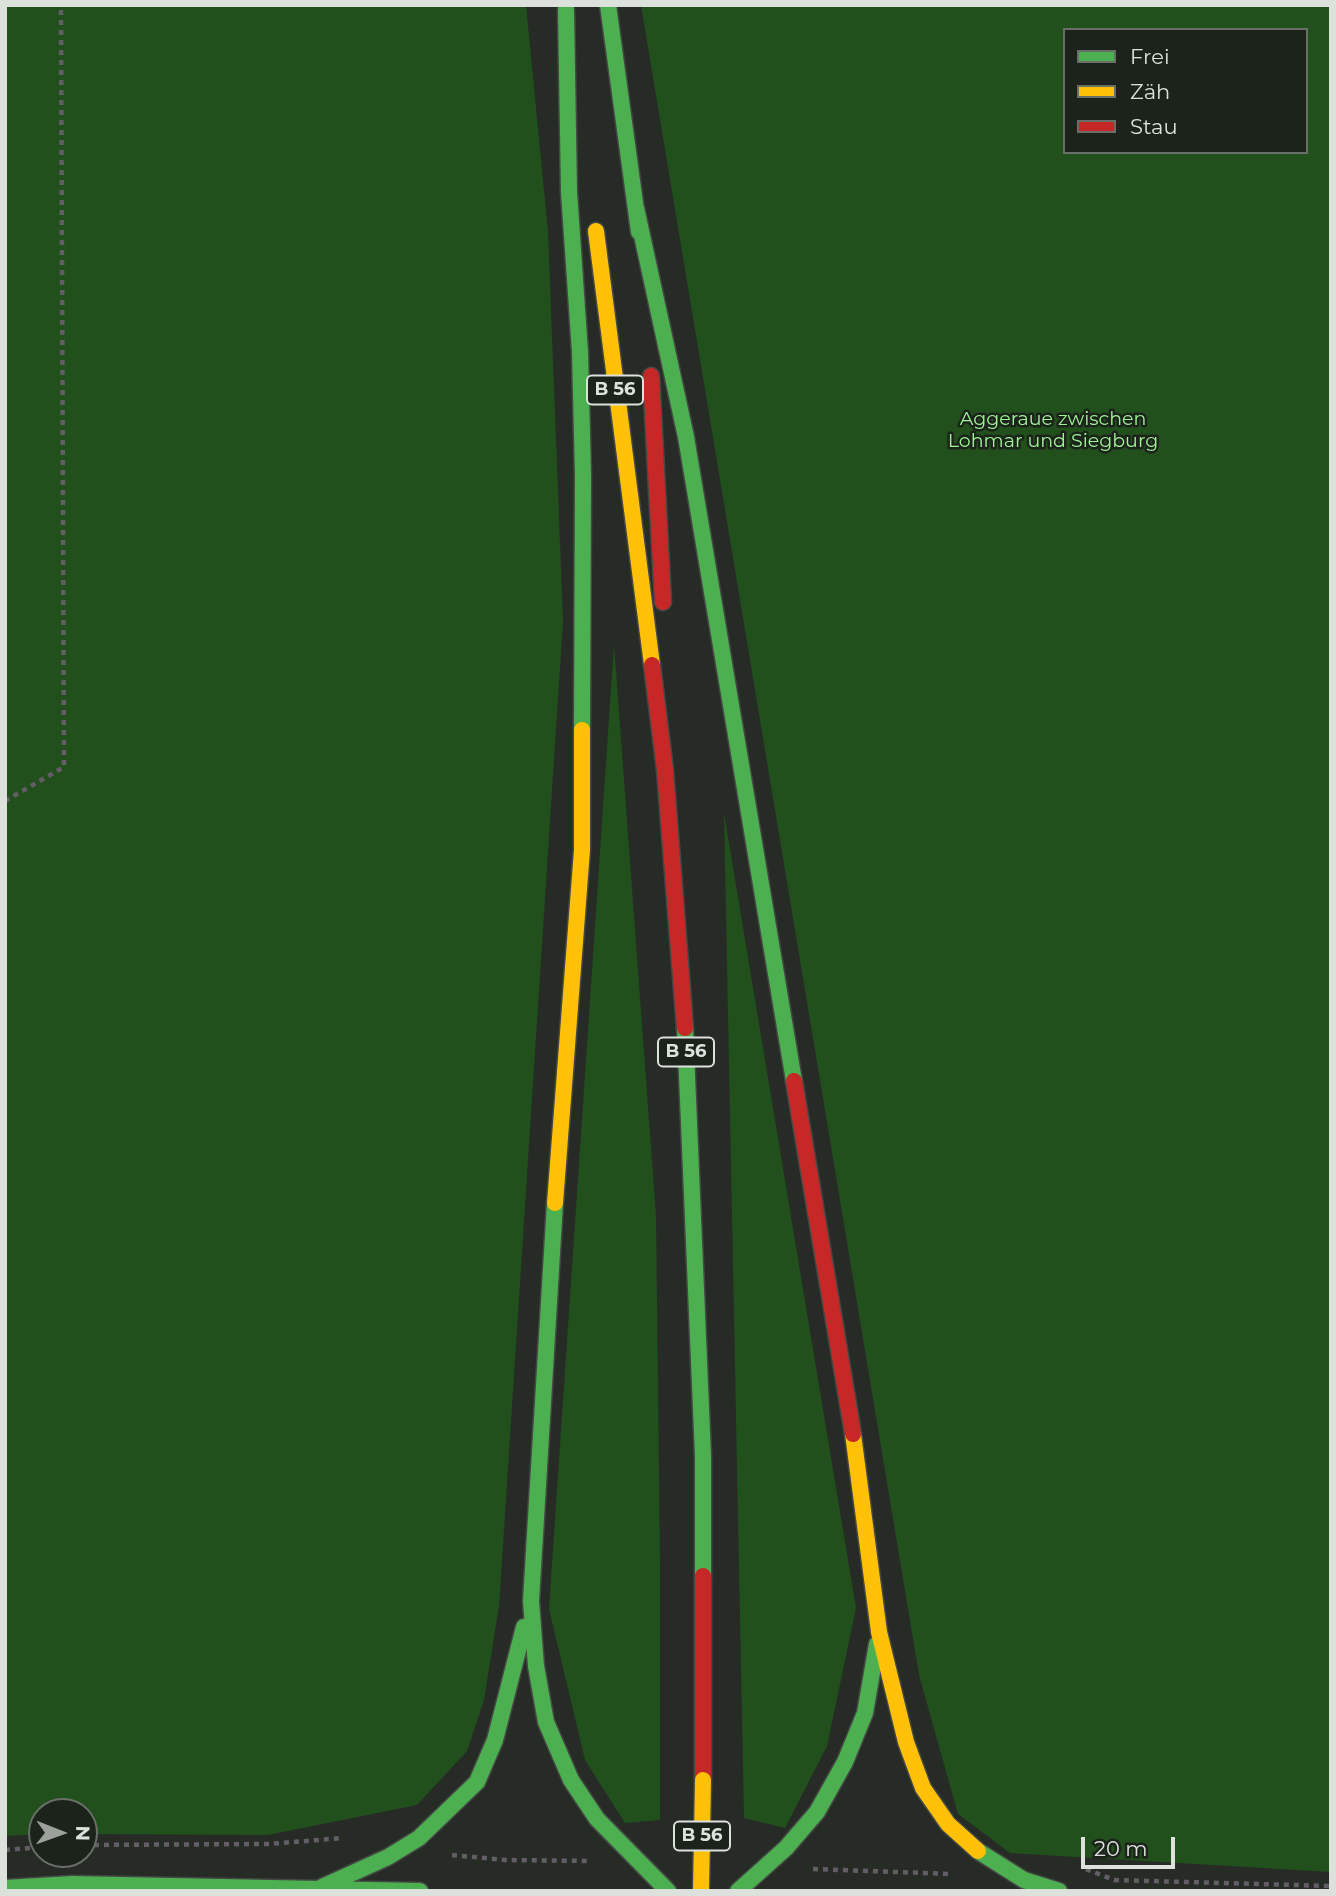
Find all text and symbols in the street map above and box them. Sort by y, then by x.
legend [1063,28,1308,154]
text: Frei [1130,44,1170,69]
text: Zäh [1130,79,1170,104]
text: Stau [1130,114,1178,139]
road number: B 56 [587,376,643,404]
park label: Aggeraue zwischen Lohmar und Siegburg [948,408,1158,452]
road number: B 56 [658,1037,714,1066]
north arrow [28,1798,98,1868]
road number: B 56 [674,1822,730,1850]
scale bar [1084,1822,1178,1866]
text: N [71,1825,94,1841]
text: 20 m [1094,1836,1148,1861]

